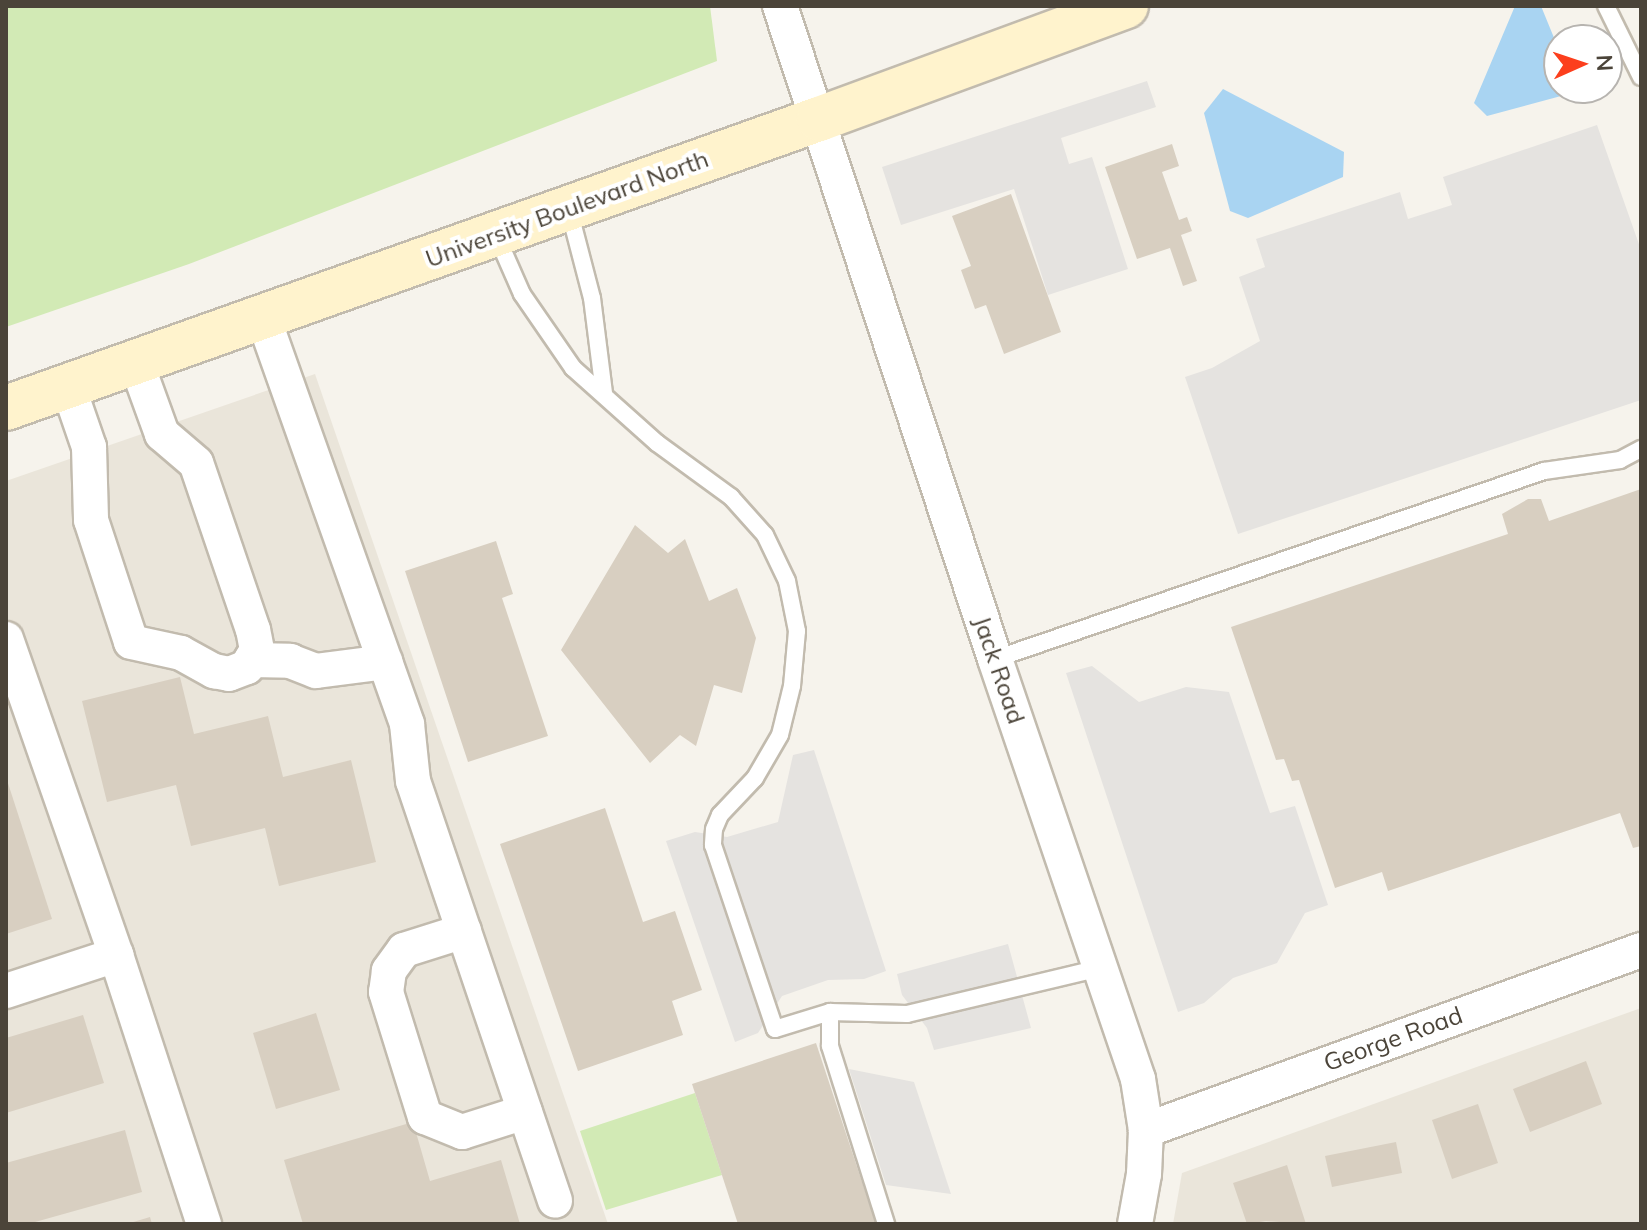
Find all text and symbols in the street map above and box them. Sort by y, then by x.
north arrow [1543,24,1623,104]
text: N [1591,54,1619,72]
street label: University Boulevard North [422,144,712,274]
street label: Jack Road [967,613,1031,727]
street label: George Road [1320,1001,1466,1077]

